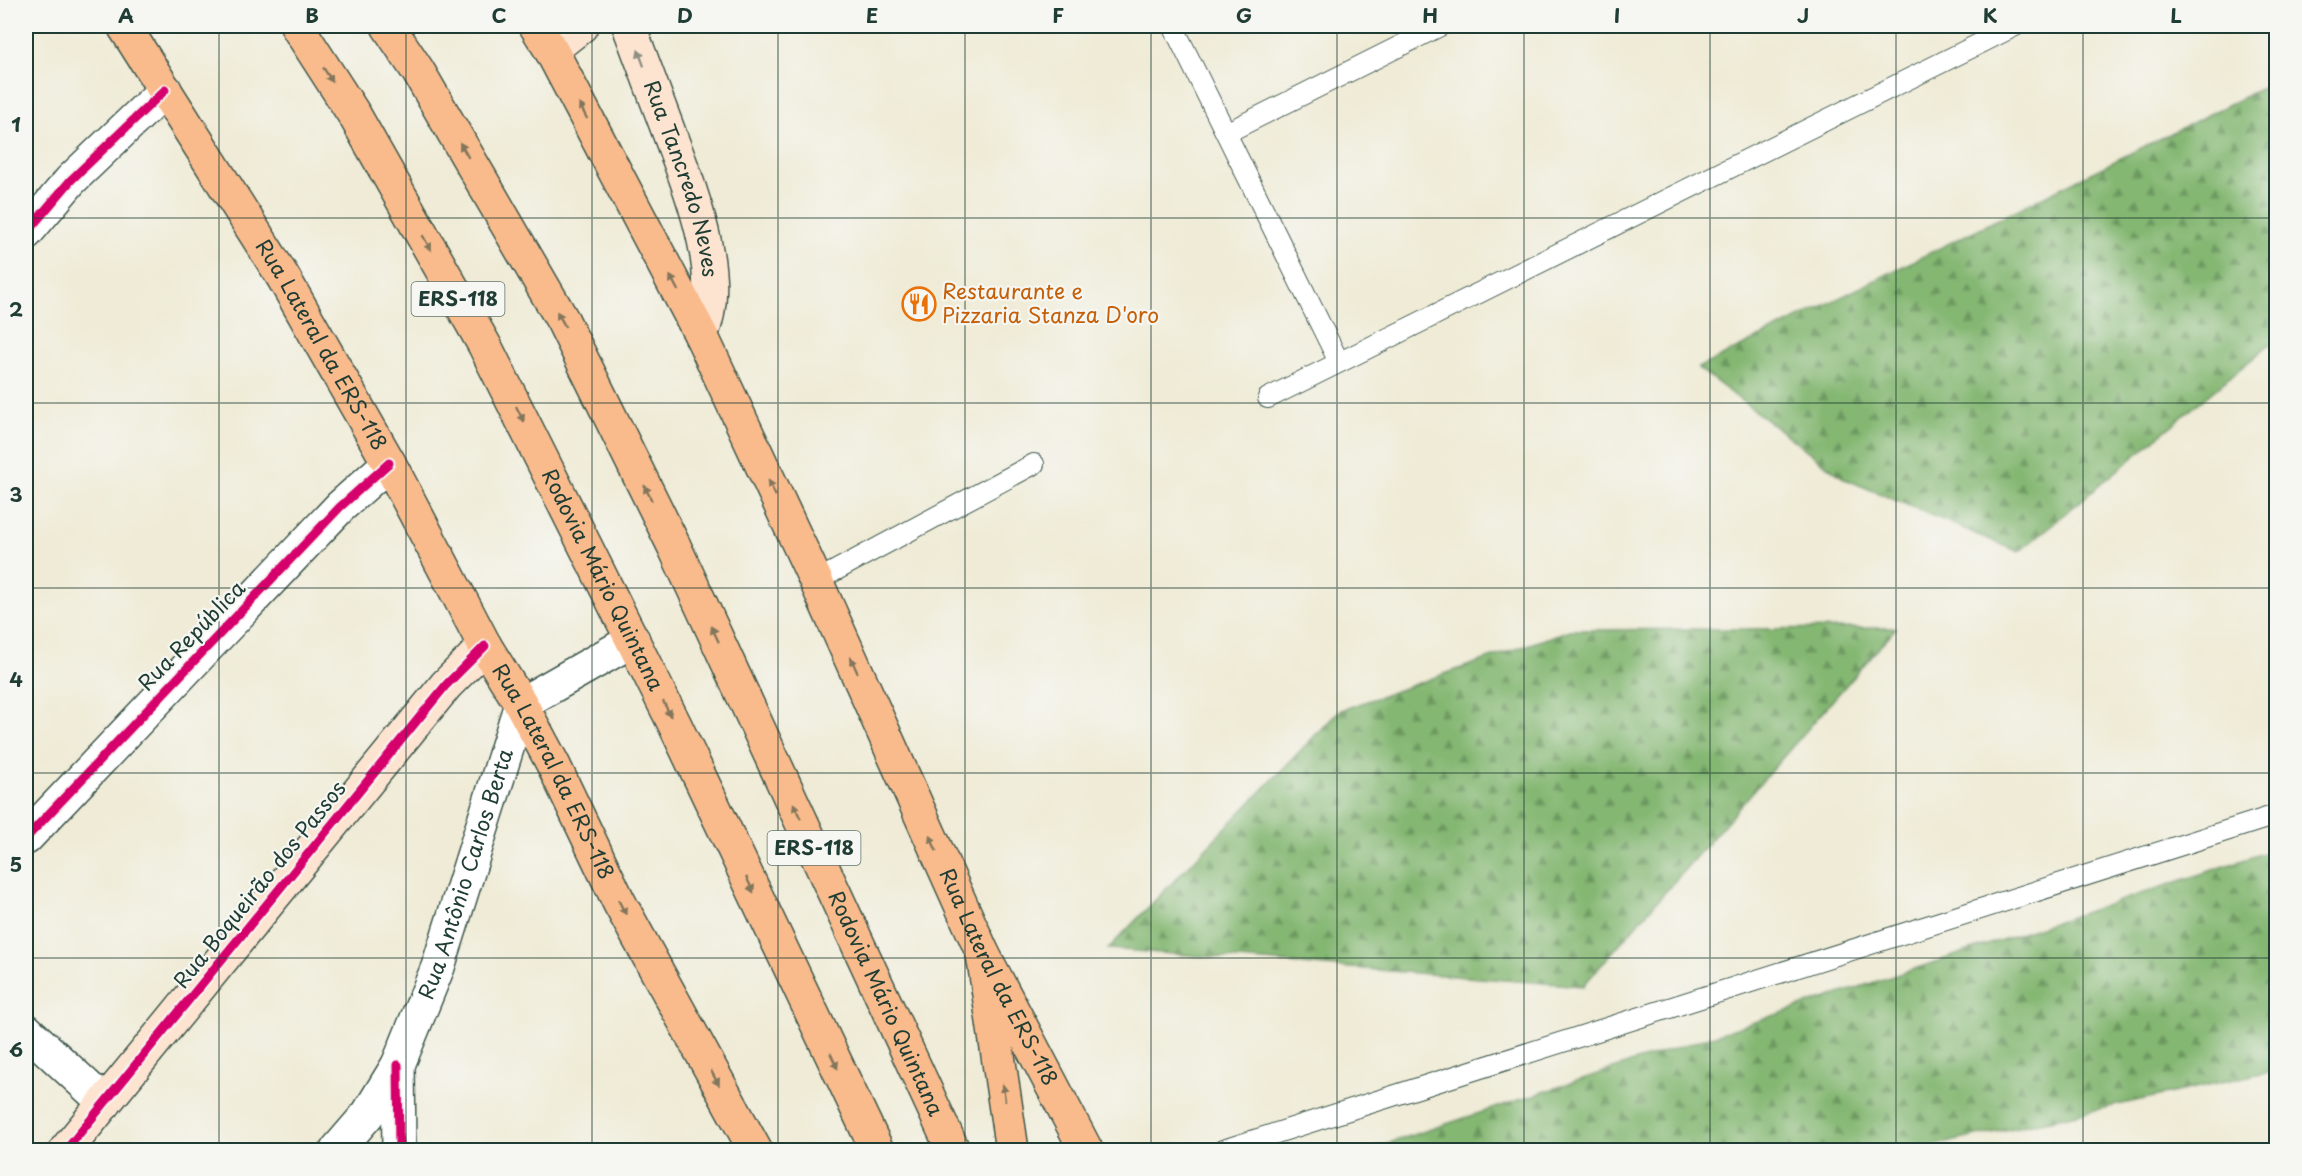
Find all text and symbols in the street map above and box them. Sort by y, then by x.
text: A [118,0,134,30]
text: B [305,0,319,30]
text: C [491,0,507,30]
text: D [677,0,693,30]
text: E [866,0,878,30]
text: F [1052,0,1064,30]
text: G [1236,0,1252,30]
text: H [1422,0,1438,30]
text: I [1614,0,1620,30]
text: J [1797,0,1809,30]
text: K [1983,0,1998,30]
text: L [2170,0,2182,30]
one-way arrow [636,49,646,67]
one-way arrow [323,67,334,83]
street label: Rua Tancredo Neves [637,75,727,278]
one-way arrow [578,102,588,119]
text: 1 [11,109,21,139]
one-way arrow [458,142,469,158]
street label: Rua Lateral da ERS-118 [249,232,396,456]
one-way arrow [421,235,432,251]
place label: Restaurante e Pizzaria Stanza D'oro [942,274,1159,330]
one-way arrow [669,275,679,292]
road number: ERS-118 [412,282,504,316]
restaurant icon: Restaurante e Pizzaria Stanza D'oro [901,286,937,322]
text: 2 [9,294,23,324]
one-way arrow [556,310,566,327]
one-way arrow [515,406,524,423]
street label: Rodovia Mário Quintana [535,462,674,697]
text: 3 [9,479,23,509]
one-way arrow [768,479,777,496]
one-way arrow [644,484,654,502]
street label: Rua República [129,572,252,697]
one-way arrow [710,625,720,643]
street label: Rua Lateral da ERS-118 [486,656,624,884]
one-way arrow [848,656,858,674]
text: 4 [9,664,23,694]
one-way arrow [662,700,671,717]
street label: Rua Antônio Carlos Berta [409,743,520,1004]
street label: Rua Boqueirão dos Passos [165,773,352,994]
one-way arrow [792,802,801,820]
road number: ERS-118 [768,831,860,865]
one-way arrow [929,834,938,851]
text: 5 [10,849,22,879]
street label: Rua Lateral da ERS-118 [933,862,1067,1091]
one-way arrow [746,876,755,893]
street label: Rodovia Mário Quintana [821,885,953,1121]
one-way arrow [617,898,627,915]
text: 6 [9,1034,23,1064]
one-way arrow [830,1052,839,1069]
one-way arrow [710,1070,720,1087]
one-way arrow [999,1083,1008,1102]

